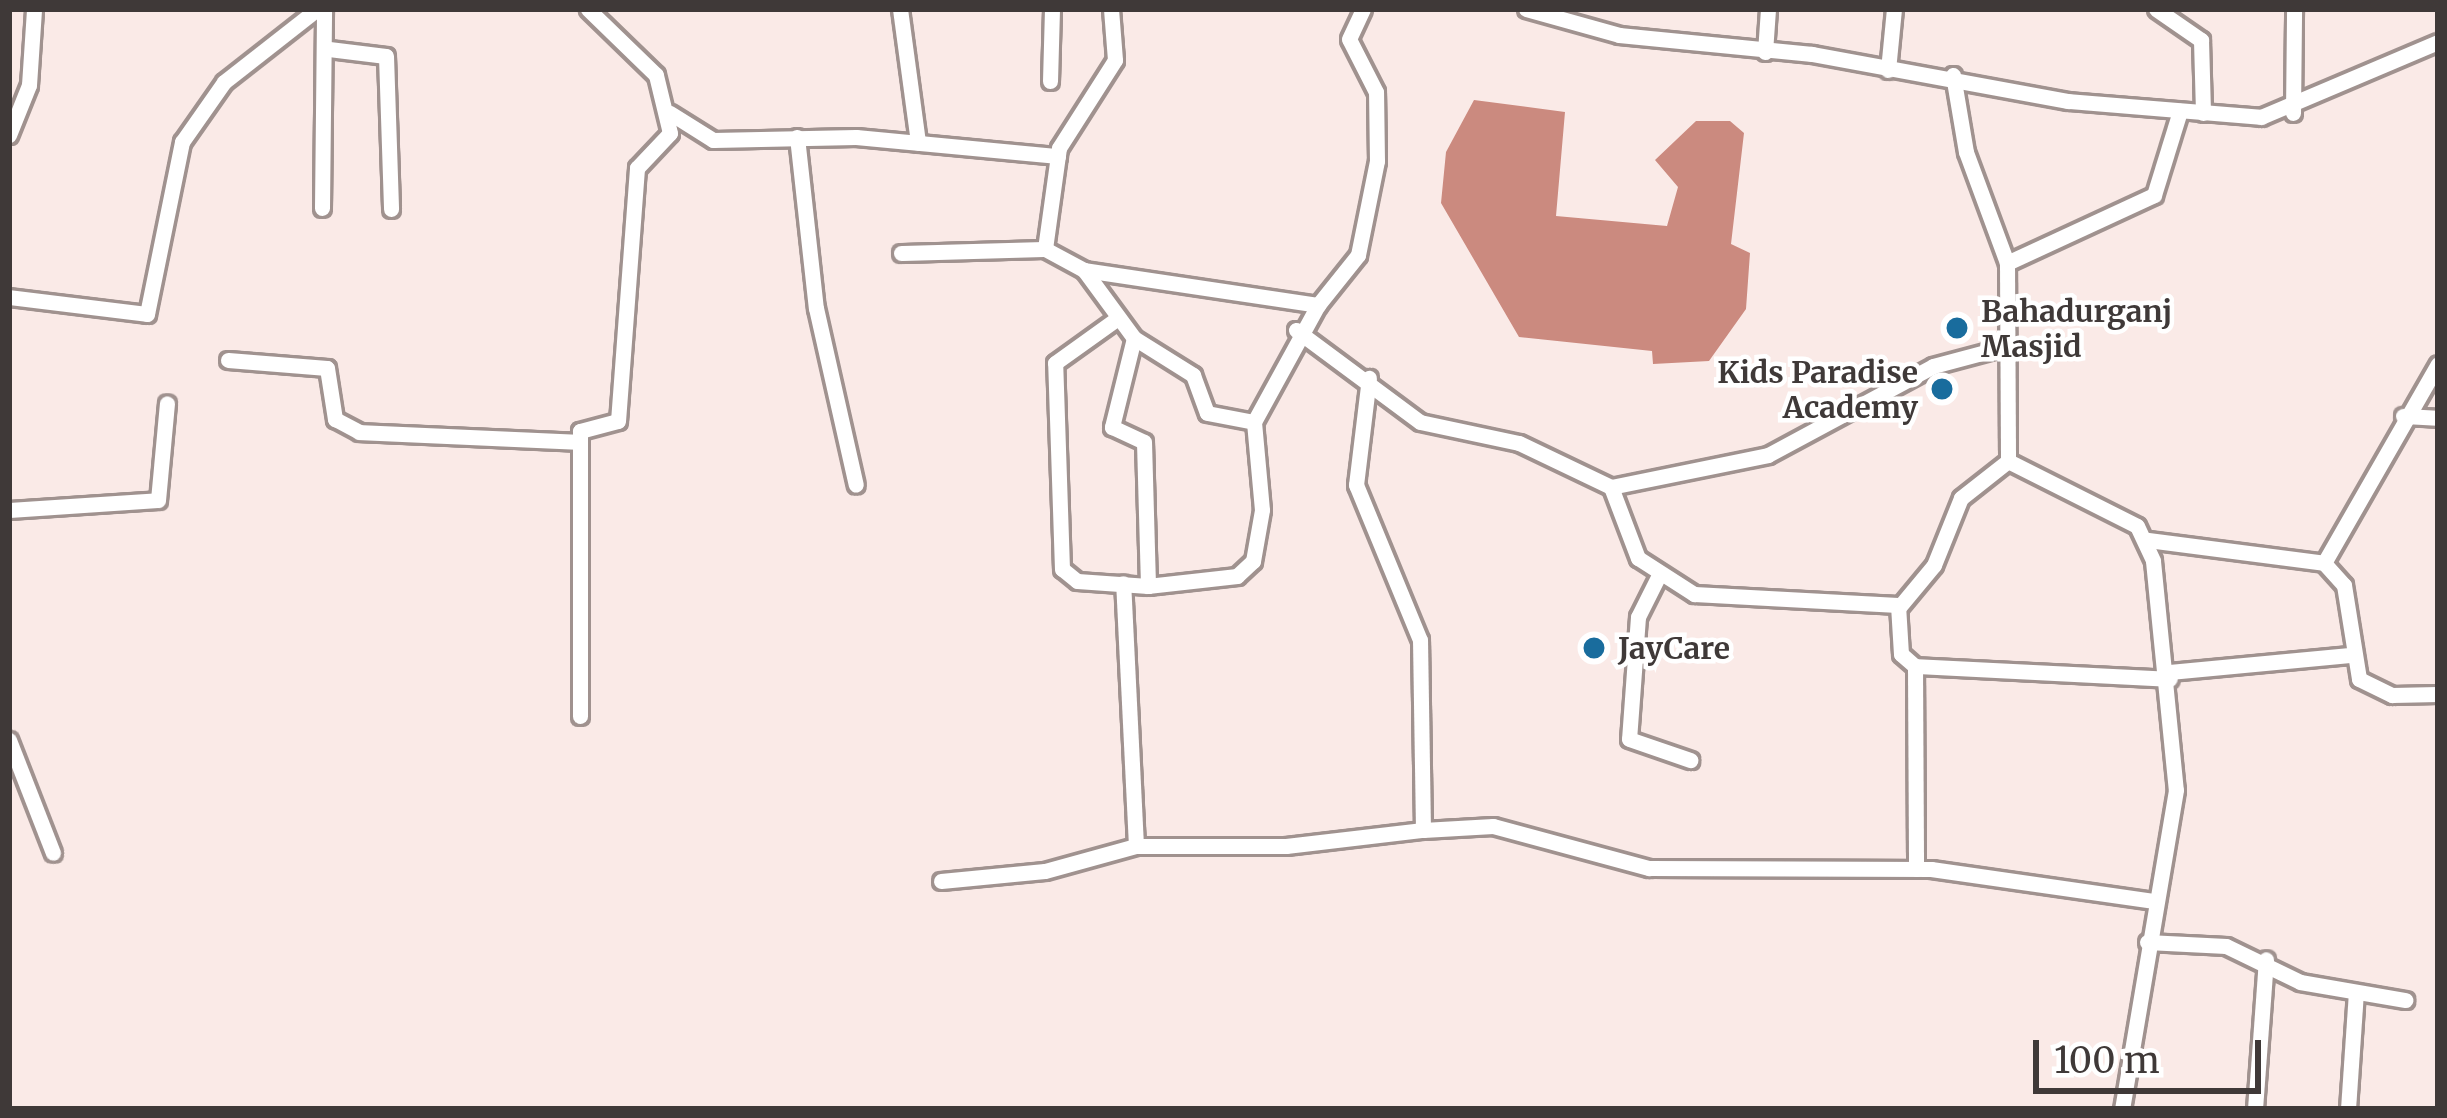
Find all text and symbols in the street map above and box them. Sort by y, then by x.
place label: Bahadurganj Masjid [1981,293,2172,364]
marker: Bahadurganj Masjid [1944,315,1970,341]
place label: Kids Paradise Academy [1717,354,1918,424]
marker: Kids Paradise Academy [1929,376,1955,402]
place label: JayCare [1618,630,1730,666]
marker: JayCare [1581,635,1607,661]
scale bar [2039,1016,2267,1090]
text: 100 m [2054,1038,2160,1083]

